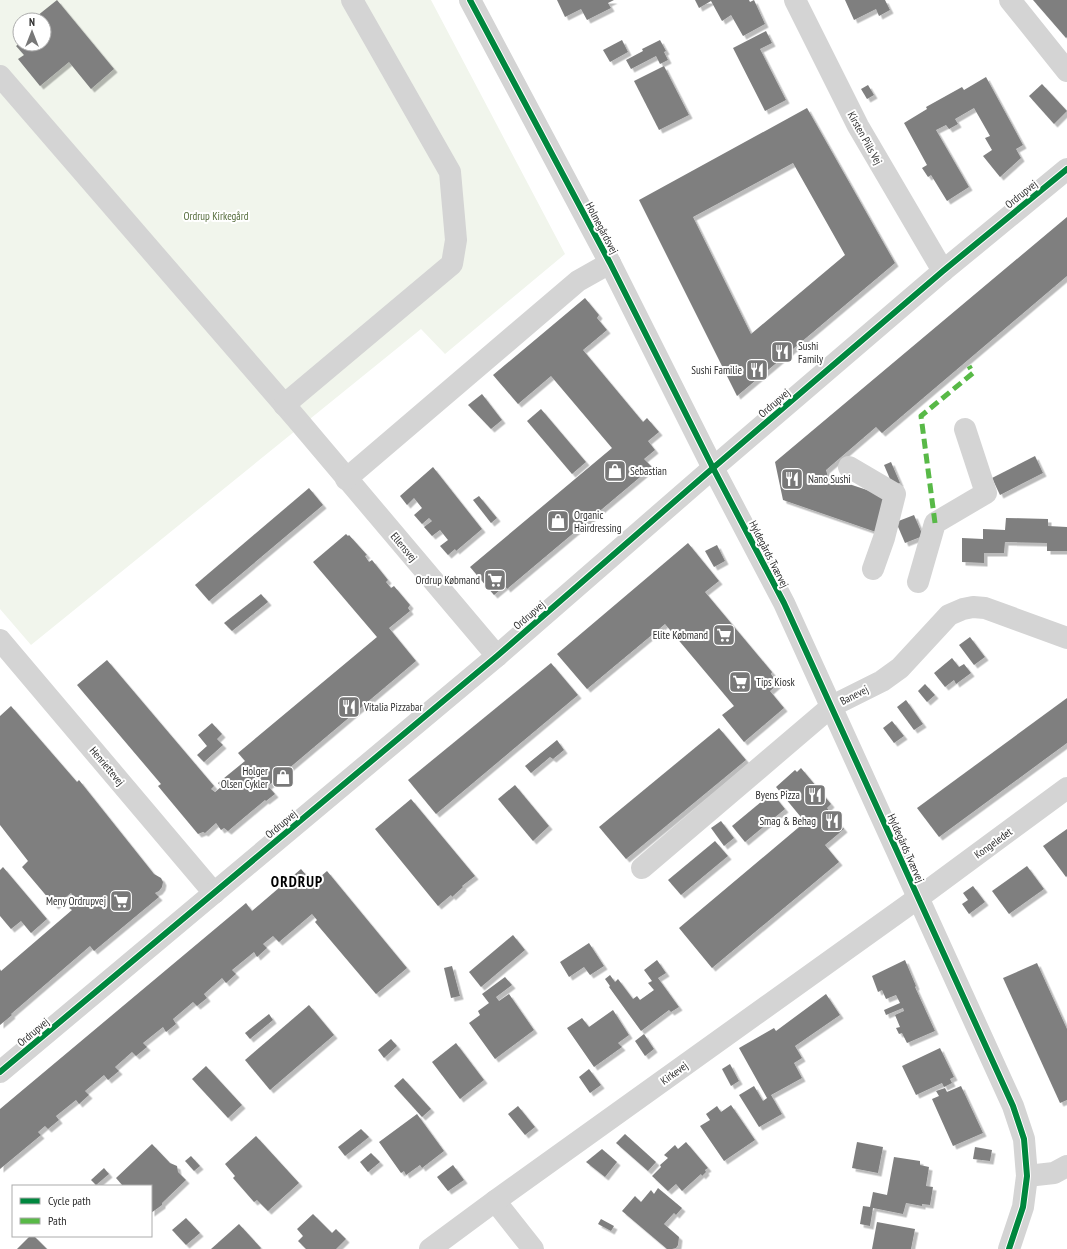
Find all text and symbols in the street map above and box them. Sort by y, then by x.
north arrow [12,12,52,52]
text: N [29,15,35,29]
street label: Kirsten Piils Vej [845,109,885,167]
street label: Ordrupvej [1002,177,1040,211]
street label: Holmegårdsvej [583,200,621,256]
park label: Ordrup Kirkegård [183,209,249,223]
restaurant icon: Sushi Family [769,339,795,365]
place label: Sushi Family [798,339,824,366]
restaurant icon: Sushi Familie [744,357,770,383]
place label: Sushi Familie [691,363,742,377]
street label: Ordrupvej [755,385,793,421]
shop icon: Sebastian [602,458,628,484]
place label: Sebastian [630,464,667,478]
restaurant icon: Nano Sushi [779,466,805,492]
place label: Nano Sushi [808,472,851,486]
shop icon: Organic Hairdressing [545,508,571,534]
place label: Organic Hairdressing [574,508,622,535]
street label: Hyldegårds Tværvej [746,518,792,590]
street label: Ellensvej [388,529,420,565]
supermarket icon: Ordrup Købmand [482,567,508,593]
place label: Ordrup Købmand [416,573,480,587]
street label: Ordrupvej [510,597,548,633]
supermarket icon: Elite Købmand [711,622,737,648]
place label: Elite Købmand [653,628,708,642]
supermarket icon: Tips Kiosk [727,669,753,695]
place label: Tips Kiosk [756,675,795,689]
street label: Banevej [837,682,871,708]
restaurant icon: Vitalia Pizzabar [336,694,362,720]
place label: Vitalia Pizzabar [363,700,422,714]
street label: Henriettevej [87,744,127,788]
place label: Holger Olsen Cykler [221,764,268,791]
shop icon: Holger Olsen Cykler [270,764,296,790]
restaurant icon: Byens Pizza [802,782,828,808]
place label: Byens Pizza [756,788,800,802]
street label: Ordrupvej [262,807,300,841]
restaurant icon: Smag & Behag [819,808,845,834]
street label: Hyldegårds Tværvej [885,811,927,885]
place label: Smag & Behag [759,814,816,828]
street label: Kongeledet [971,825,1015,861]
district label: ORDRUP [271,872,323,891]
supermarket icon: Meny Ordrupvej [108,888,134,914]
place label: Meny Ordrupvej [46,894,106,908]
street label: Ordrupvej [14,1015,52,1049]
street label: Kirkevej [658,1058,690,1088]
legend [12,1185,152,1237]
text: Cycle path [48,1193,91,1208]
text: Path [48,1213,66,1228]

